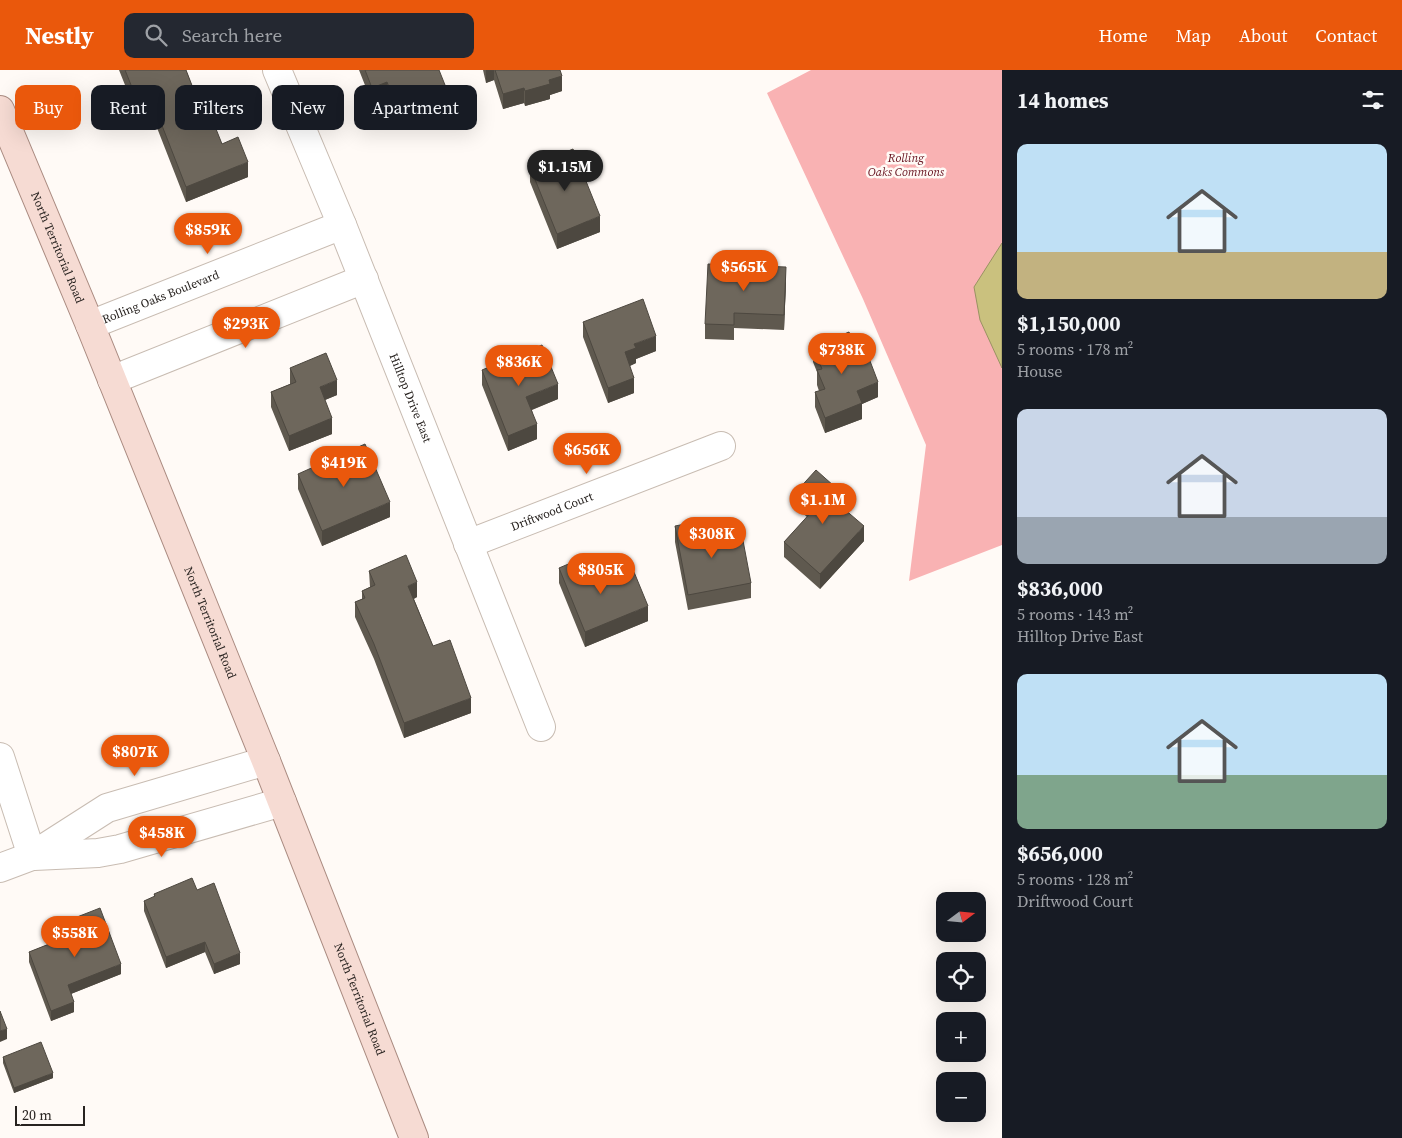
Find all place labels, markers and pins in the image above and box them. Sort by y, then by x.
pin: $1.15M [524,150,606,192]
pin: $859K [173,212,243,255]
pin: $565K [709,250,779,292]
pin: $293K [211,306,281,349]
pin: $738K [807,332,877,375]
pin: $836K [484,344,554,387]
pin: $656K [552,432,622,475]
pin: $419K [309,446,379,488]
pin: $1.1M [788,482,858,525]
pin: $308K [677,516,747,559]
pin: $805K [566,552,636,595]
pin: $807K [100,734,170,777]
pin: $458K [127,816,197,858]
pin: $558K [40,916,110,958]

